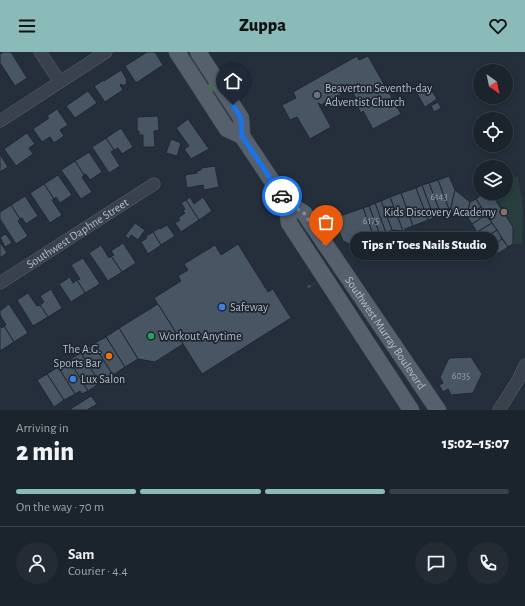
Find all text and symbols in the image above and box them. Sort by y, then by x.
icon: menu [16,15,38,37]
icon: heart [487,15,509,37]
text: Zuppa [239,17,286,35]
pin [216,64,250,105]
north arrow [473,64,513,104]
map controls [473,64,513,200]
icon: home [222,70,244,92]
place label: Beaverton Seventh-day Adventist Church [325,82,432,108]
marker: Beaverton Seventh-day Adventist Church [312,90,322,100]
button: locate [473,112,513,152]
button: layers [473,160,513,200]
courier [262,176,302,216]
icon: car [271,185,293,207]
house number: 6143 [430,192,448,202]
street label: Southwest Daphne Street [24,196,131,270]
pin [309,205,343,246]
place label: Kids Discovery Academy [384,206,496,219]
marker: Kids Discovery Academy [499,207,509,217]
icon: bag [315,211,337,233]
house number: 6175 [363,216,379,226]
callout: Tips n' Toes Nails Studio [350,232,498,260]
text: Tips n' Toes Nails Studio [362,239,486,252]
street label: Southwest Murray Boulevard [343,274,428,391]
place label: Safeway [230,301,268,314]
marker: Safeway [217,302,227,312]
place label: Workout Anytime [159,330,242,343]
marker: Workout Anytime [146,331,156,341]
place label: The A.G. Sports Bar [54,343,101,369]
marker: The A.G. Sports Bar [104,351,114,361]
house number: 6035 [452,371,470,381]
place label: Lux Salon [81,373,125,385]
marker: Lux Salon [68,374,78,384]
text: Arriving in [16,422,69,435]
text: 15:02–15:07 [442,436,509,451]
text: 2 min [16,439,74,465]
text: On the way · 70 m [16,501,104,514]
button: person [16,542,58,584]
button: chat [415,542,457,584]
button: phone [467,542,509,584]
text: Sam [68,547,94,562]
text: Courier · 4.4 [68,565,128,578]

